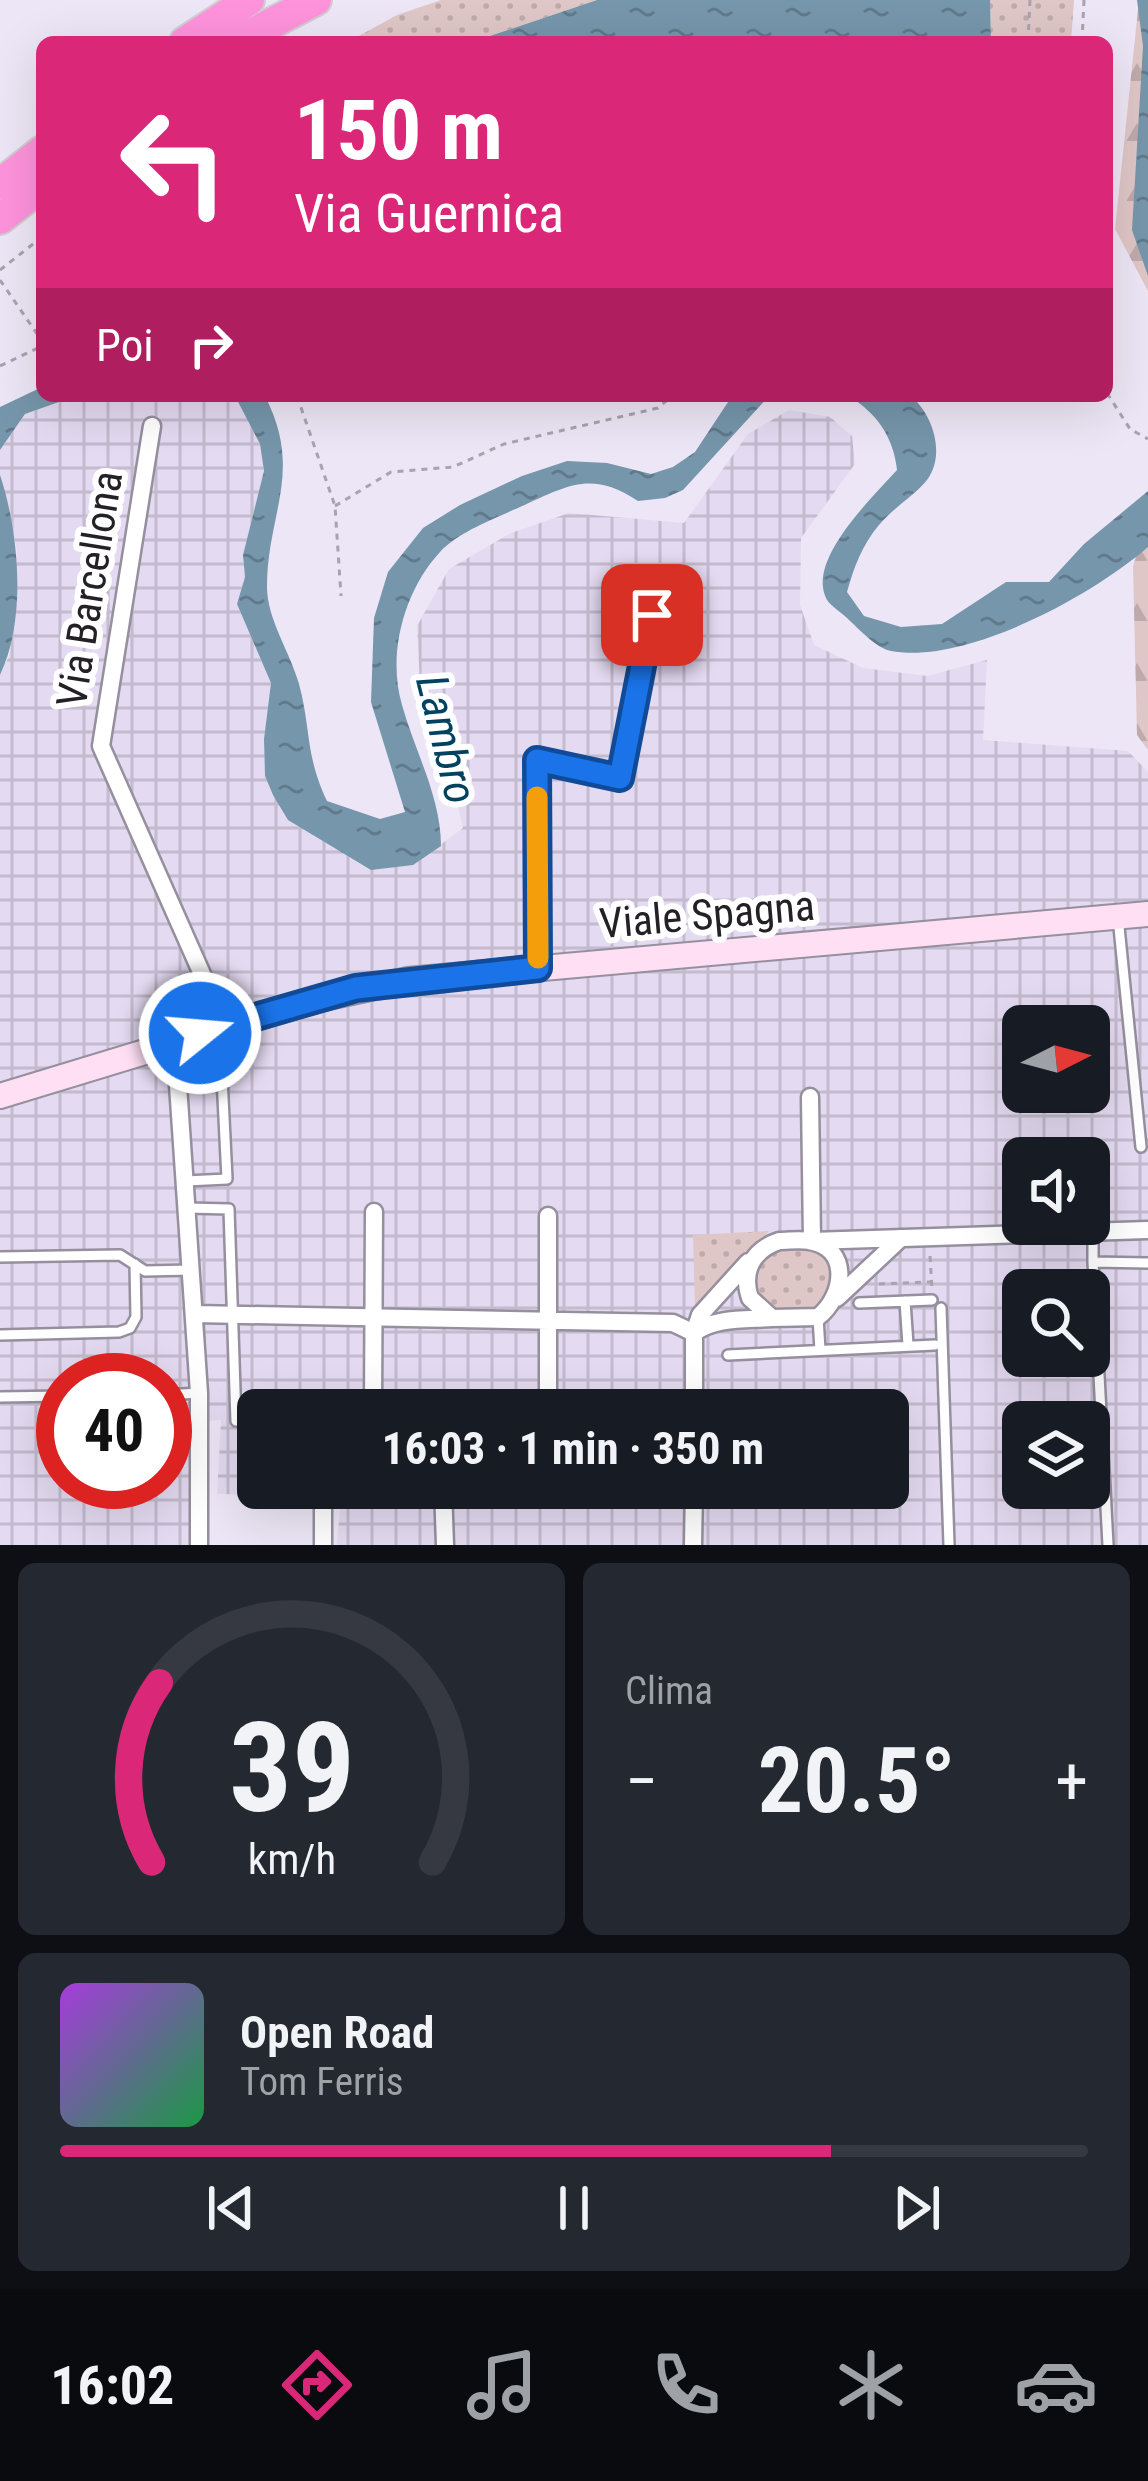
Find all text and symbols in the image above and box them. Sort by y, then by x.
text: 150 m [294,81,503,180]
icon: left [96,84,252,240]
text: Via Guernica [294,182,564,245]
icon: right [178,312,244,378]
text: Poi [96,319,154,372]
street label: Via Barcellona [47,468,132,711]
pin [601,564,703,666]
icon: arrive [619,582,685,648]
water label: Lambro [405,669,488,809]
street label: Viale Spagna [597,881,817,948]
position arrow [137,970,263,1096]
north arrow [1002,1005,1110,1113]
map controls [1002,1005,1110,1509]
button: sound [1002,1137,1110,1245]
button: search [1002,1269,1110,1377]
speed limit sign: 40 [36,1353,192,1509]
button: layers [1002,1401,1110,1509]
text: 16:03 · 1 min · 350 m [382,1422,764,1475]
text: Clima [625,1668,713,1714]
text: 39 [228,1695,355,1841]
text: 20.5° [758,1729,955,1834]
text: − [625,1743,658,1820]
text: + [1055,1743,1088,1820]
text: km/h [247,1834,336,1884]
text: Open Road [240,2006,434,2059]
text: Tom Ferris [240,2059,403,2105]
icon: previous [198,2175,264,2241]
icon: pause [541,2175,607,2241]
icon: next [884,2175,950,2241]
icon: directions [275,2343,359,2427]
icon: music [460,2343,544,2427]
icon: phone [644,2343,728,2427]
icon: climate [829,2343,913,2427]
icon: car [1014,2343,1098,2427]
text: 16:02 [50,2354,174,2417]

